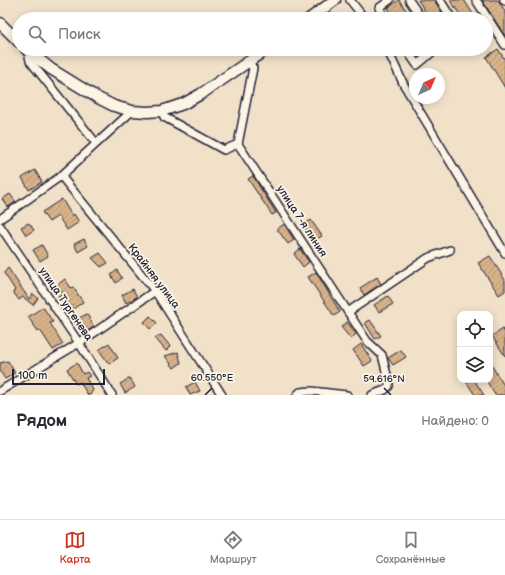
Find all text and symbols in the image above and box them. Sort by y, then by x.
search box [12,12,493,56]
icon: search [26,23,48,45]
text: Поиск [58,25,101,44]
north arrow [409,68,445,104]
street label: улица 7-я линия [274,183,330,259]
street label: Крайняя улица [125,241,183,311]
street label: улица Тургенева [37,265,96,344]
map controls [457,311,493,383]
button: locate [457,311,493,347]
button: layers [457,347,493,383]
scale bar [12,367,105,386]
text: 100 m [18,369,47,382]
text: 60.550°E [191,372,234,384]
text: 59.616°N [363,373,405,385]
text: Рядом [16,411,67,431]
text: Найдено: 0 [421,413,489,429]
tab: Карта [60,529,91,566]
tab: Маршрут [210,529,257,566]
tab: Сохранённые [376,529,445,566]

